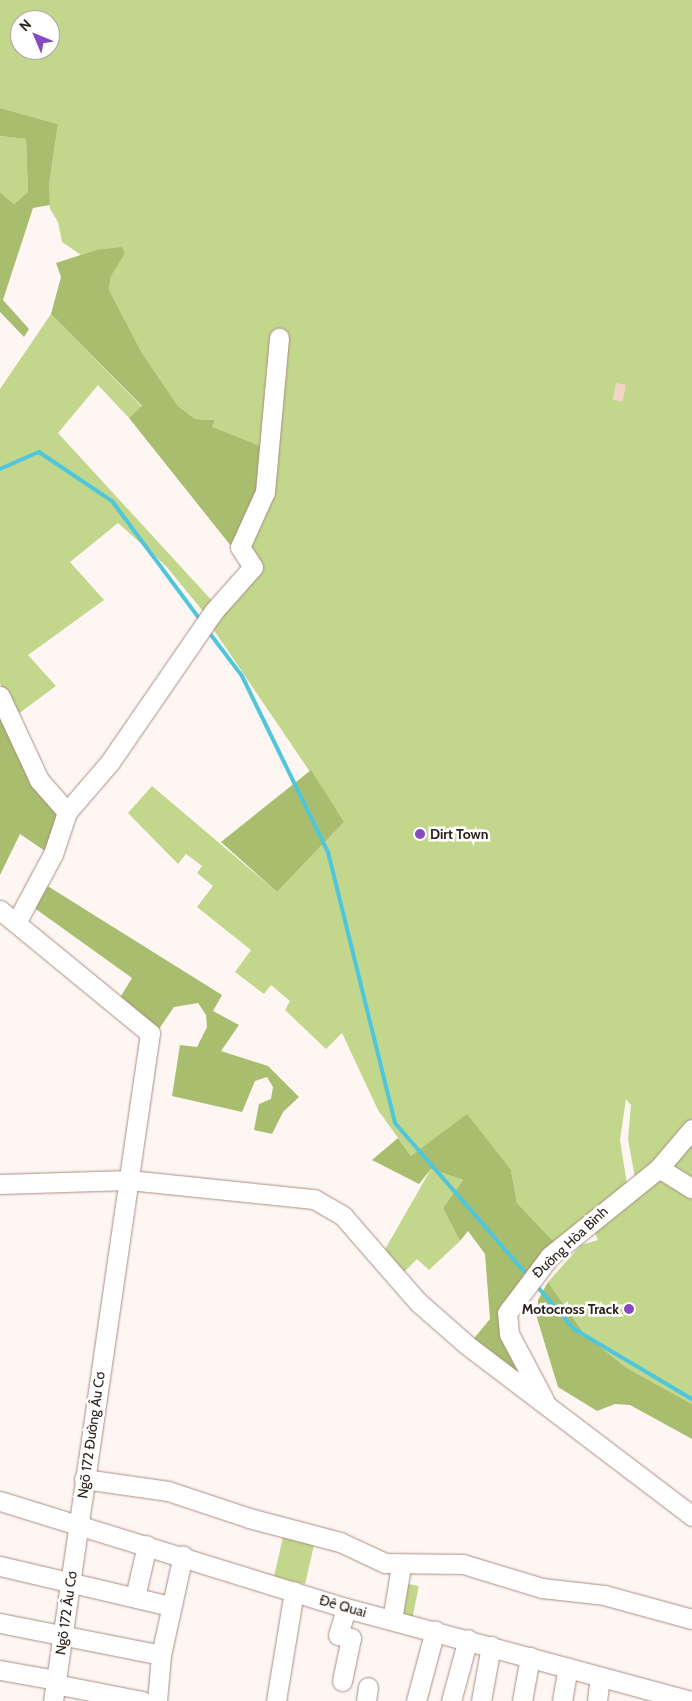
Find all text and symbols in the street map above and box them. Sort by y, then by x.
north arrow [10,10,60,60]
text: N [15,15,35,35]
place label: Dirt Town [430,826,488,842]
marker: Dirt Town [414,828,426,840]
street label: Đường Hòa Bình [529,1203,611,1281]
place label: Motocross Track [522,1301,619,1317]
marker: Motocross Track [623,1303,635,1315]
street label: Ngõ 172 Đường Âu Cơ [74,1371,108,1499]
street label: Ngõ 172 Âu Cơ [52,1570,80,1656]
street label: Đê Quai [317,1591,369,1621]

